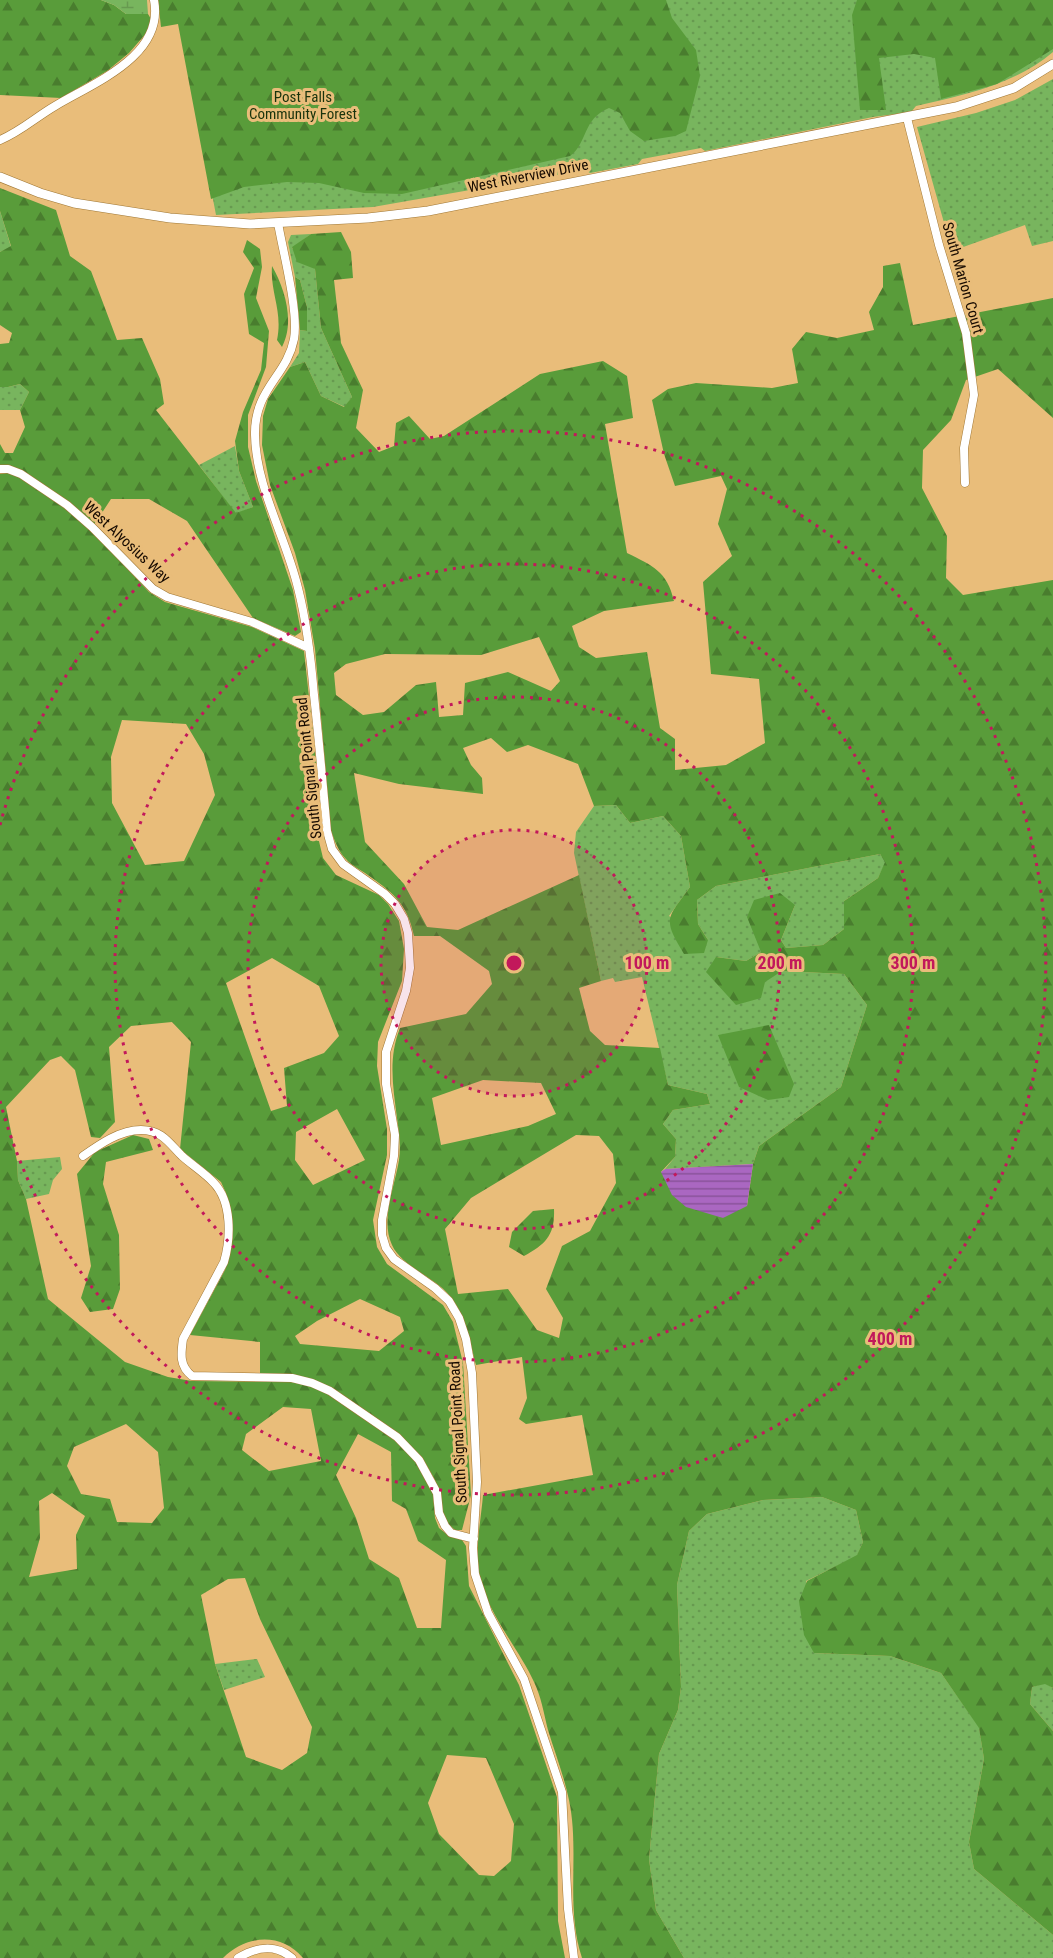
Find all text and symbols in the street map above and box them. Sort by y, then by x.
park label: Post Falls Community Forest [249,88,357,123]
street label: West Riverview Drive [466,155,590,197]
street label: South Marion Court [938,220,988,336]
street label: West Alyosius Way [80,498,174,586]
street label: South Signal Point Road [293,696,325,840]
text: 100 m [625,952,669,973]
text: 200 m [758,952,802,973]
text: 300 m [891,952,935,973]
centre of rings [504,953,524,973]
text: 400 m [868,1328,912,1349]
street label: South Signal Point Road [445,1361,471,1503]

